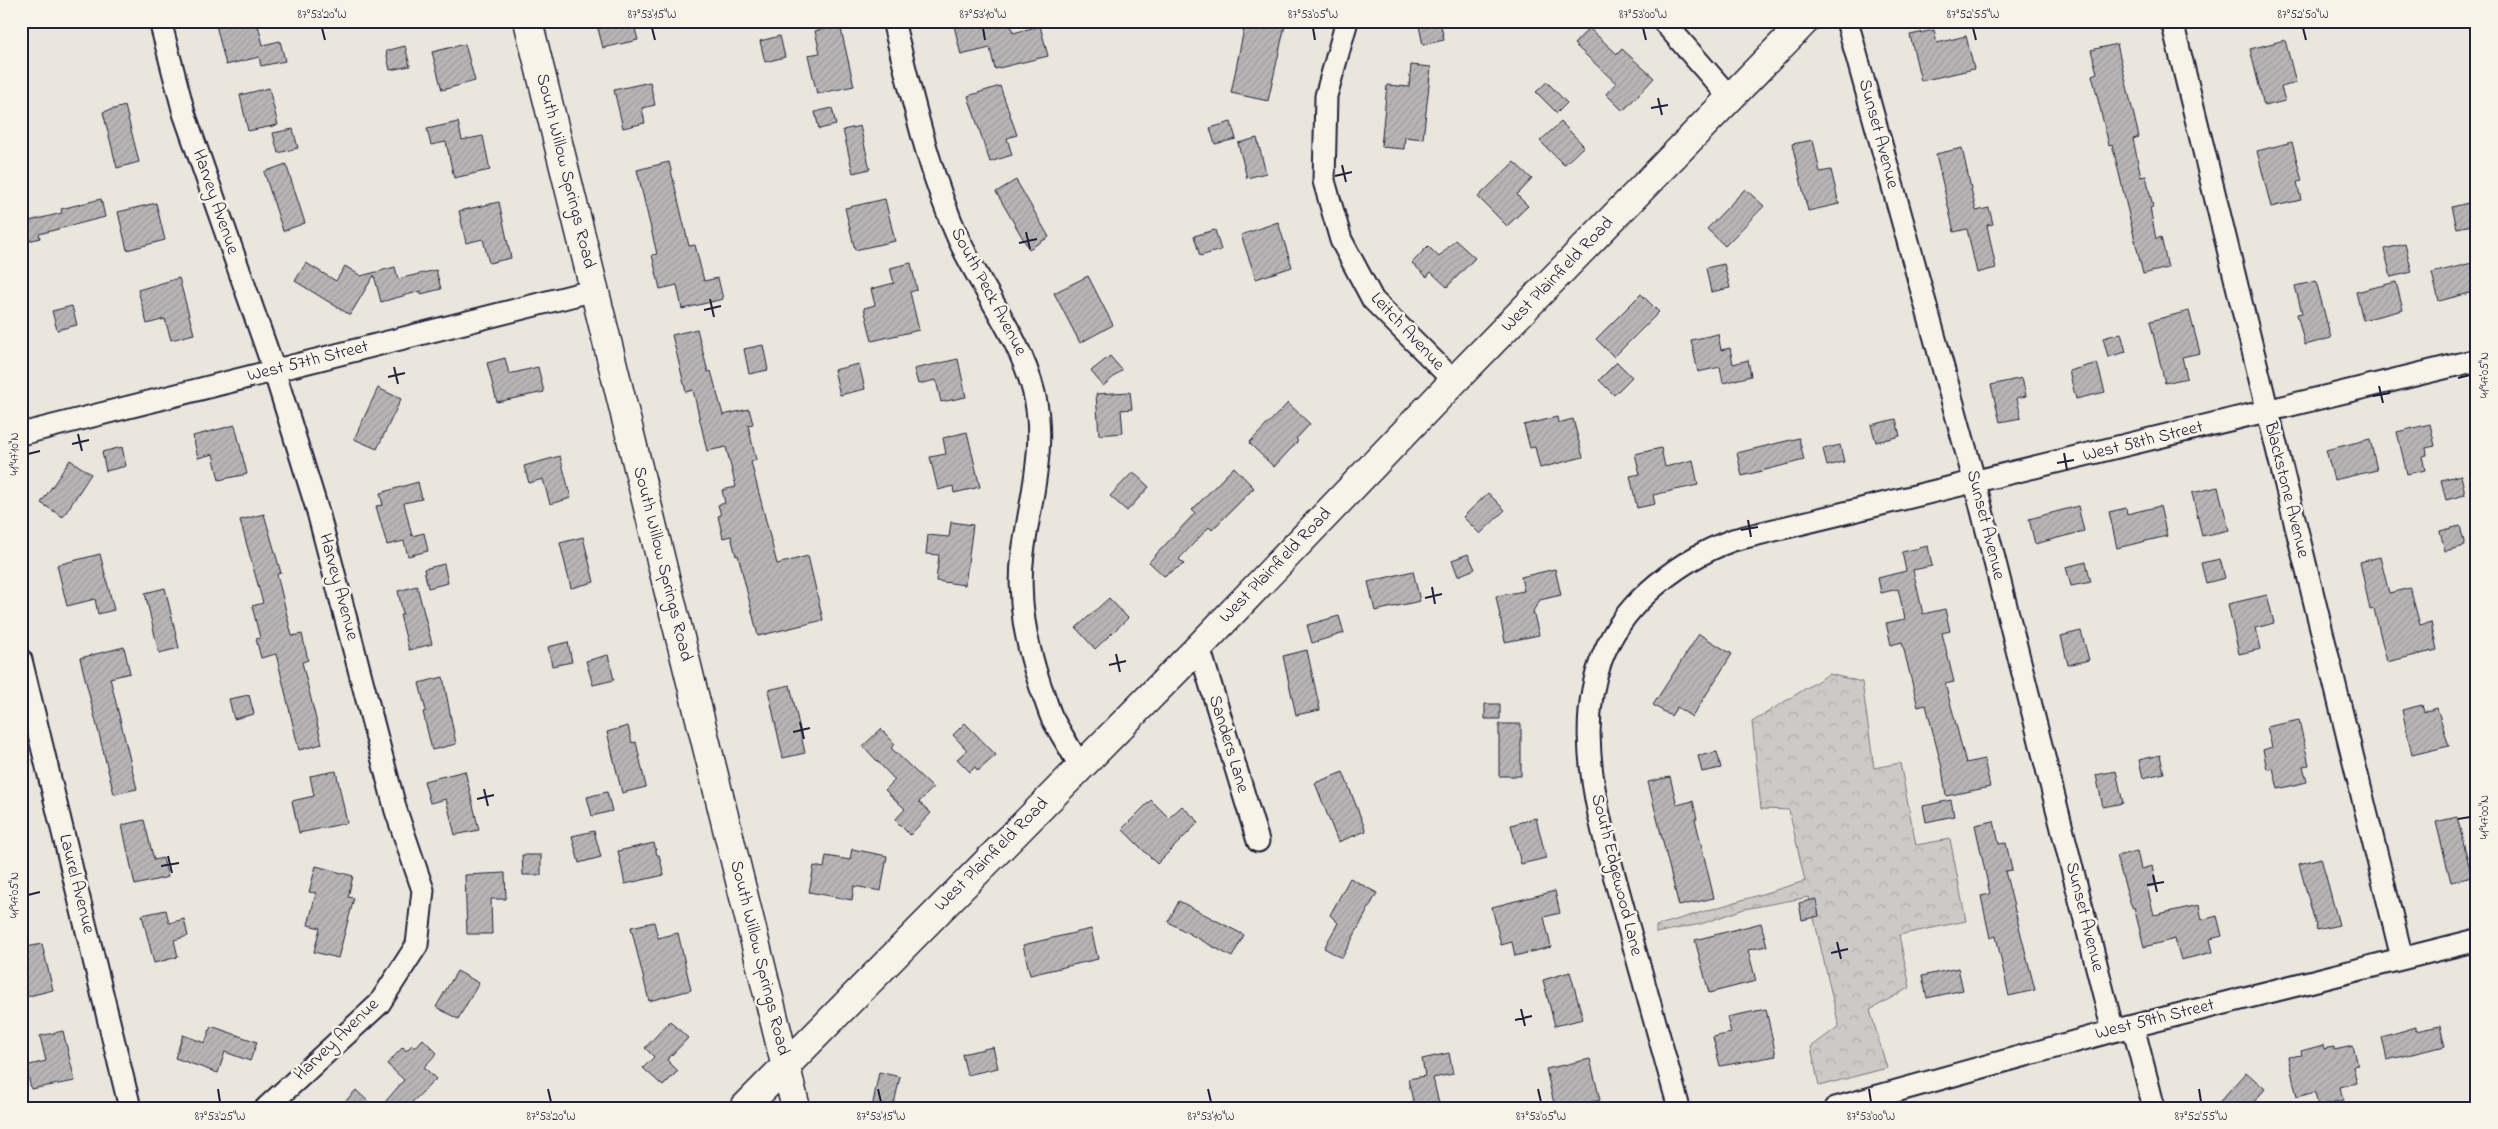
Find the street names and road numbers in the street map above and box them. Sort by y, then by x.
street label: South Willow Springs Road [527,71,602,271]
street label: Sunset Avenue [1851,76,1905,192]
street label: Harvey Avenue [185,146,245,259]
street label: West Plainfield Road [1496,211,1620,339]
street label: South Peck Avenue [943,223,1033,362]
street label: Leitch Avenue [1364,287,1451,378]
street label: West 57th Street [245,334,371,390]
street label: West 58th Street [2080,414,2206,470]
street label: Blackstone Avenue [2256,418,2316,562]
street label: South Willow Springs Road [624,464,699,664]
street label: Sunset Avenue [1959,467,2011,584]
street label: West Plainfield Road [1214,502,1338,630]
street label: Harvey Avenue [311,531,365,644]
street label: Sanders Lane [1201,692,1255,797]
street label: South Edgewood Lane [1582,791,1649,960]
street label: West Plainfield Road [929,792,1055,918]
street label: Laurel Avenue [51,832,101,937]
street label: South Willow Springs Road [721,858,796,1058]
street label: Sunset Avenue [2058,859,2110,976]
street label: Harvey Avenue [289,992,386,1087]
street label: West 59th Street [2093,993,2217,1047]

